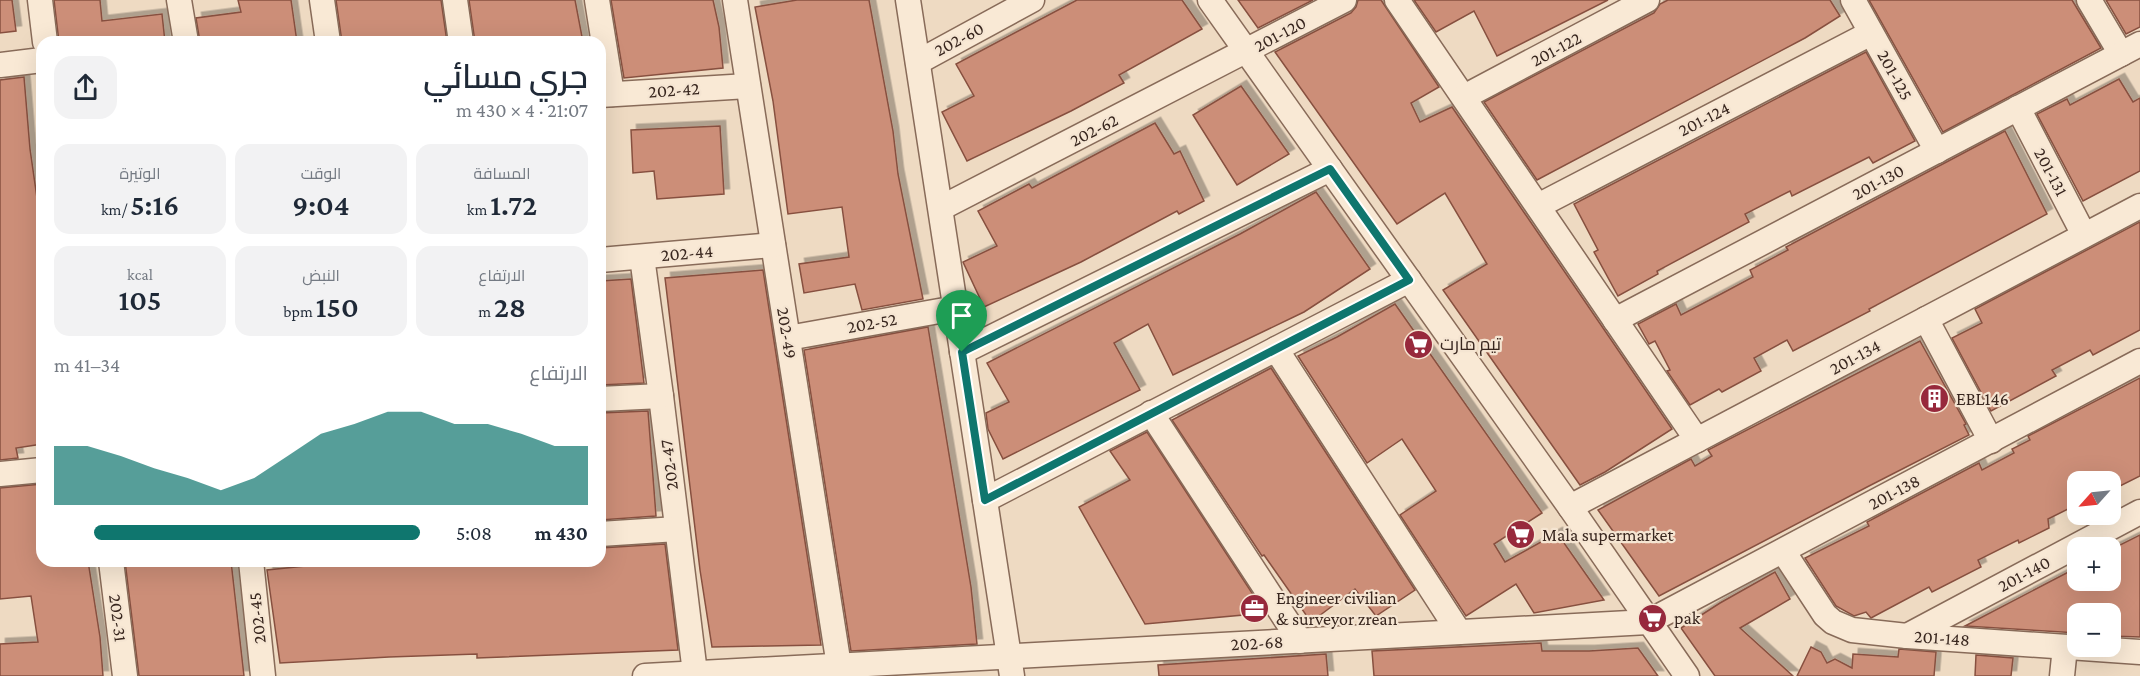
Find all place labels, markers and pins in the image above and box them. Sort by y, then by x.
pin [936,290,987,352]
supermarket icon: تيم مارت [1403,328,1435,360]
place label: تيم مارت [1440,334,1501,356]
building icon: EBL146 [1919,383,1951,415]
place label: EBL146 [1956,389,2009,409]
supermarket icon: Mala supermarket [1505,519,1537,551]
place label: Mala supermarket [1542,525,1675,545]
place label: Engineer civilian & surveyor zrean [1276,588,1398,629]
office icon: Engineer civilian & surveyor zrean [1239,592,1271,624]
supermarket icon: pak [1637,602,1669,634]
place label: pak [1674,608,1701,628]

